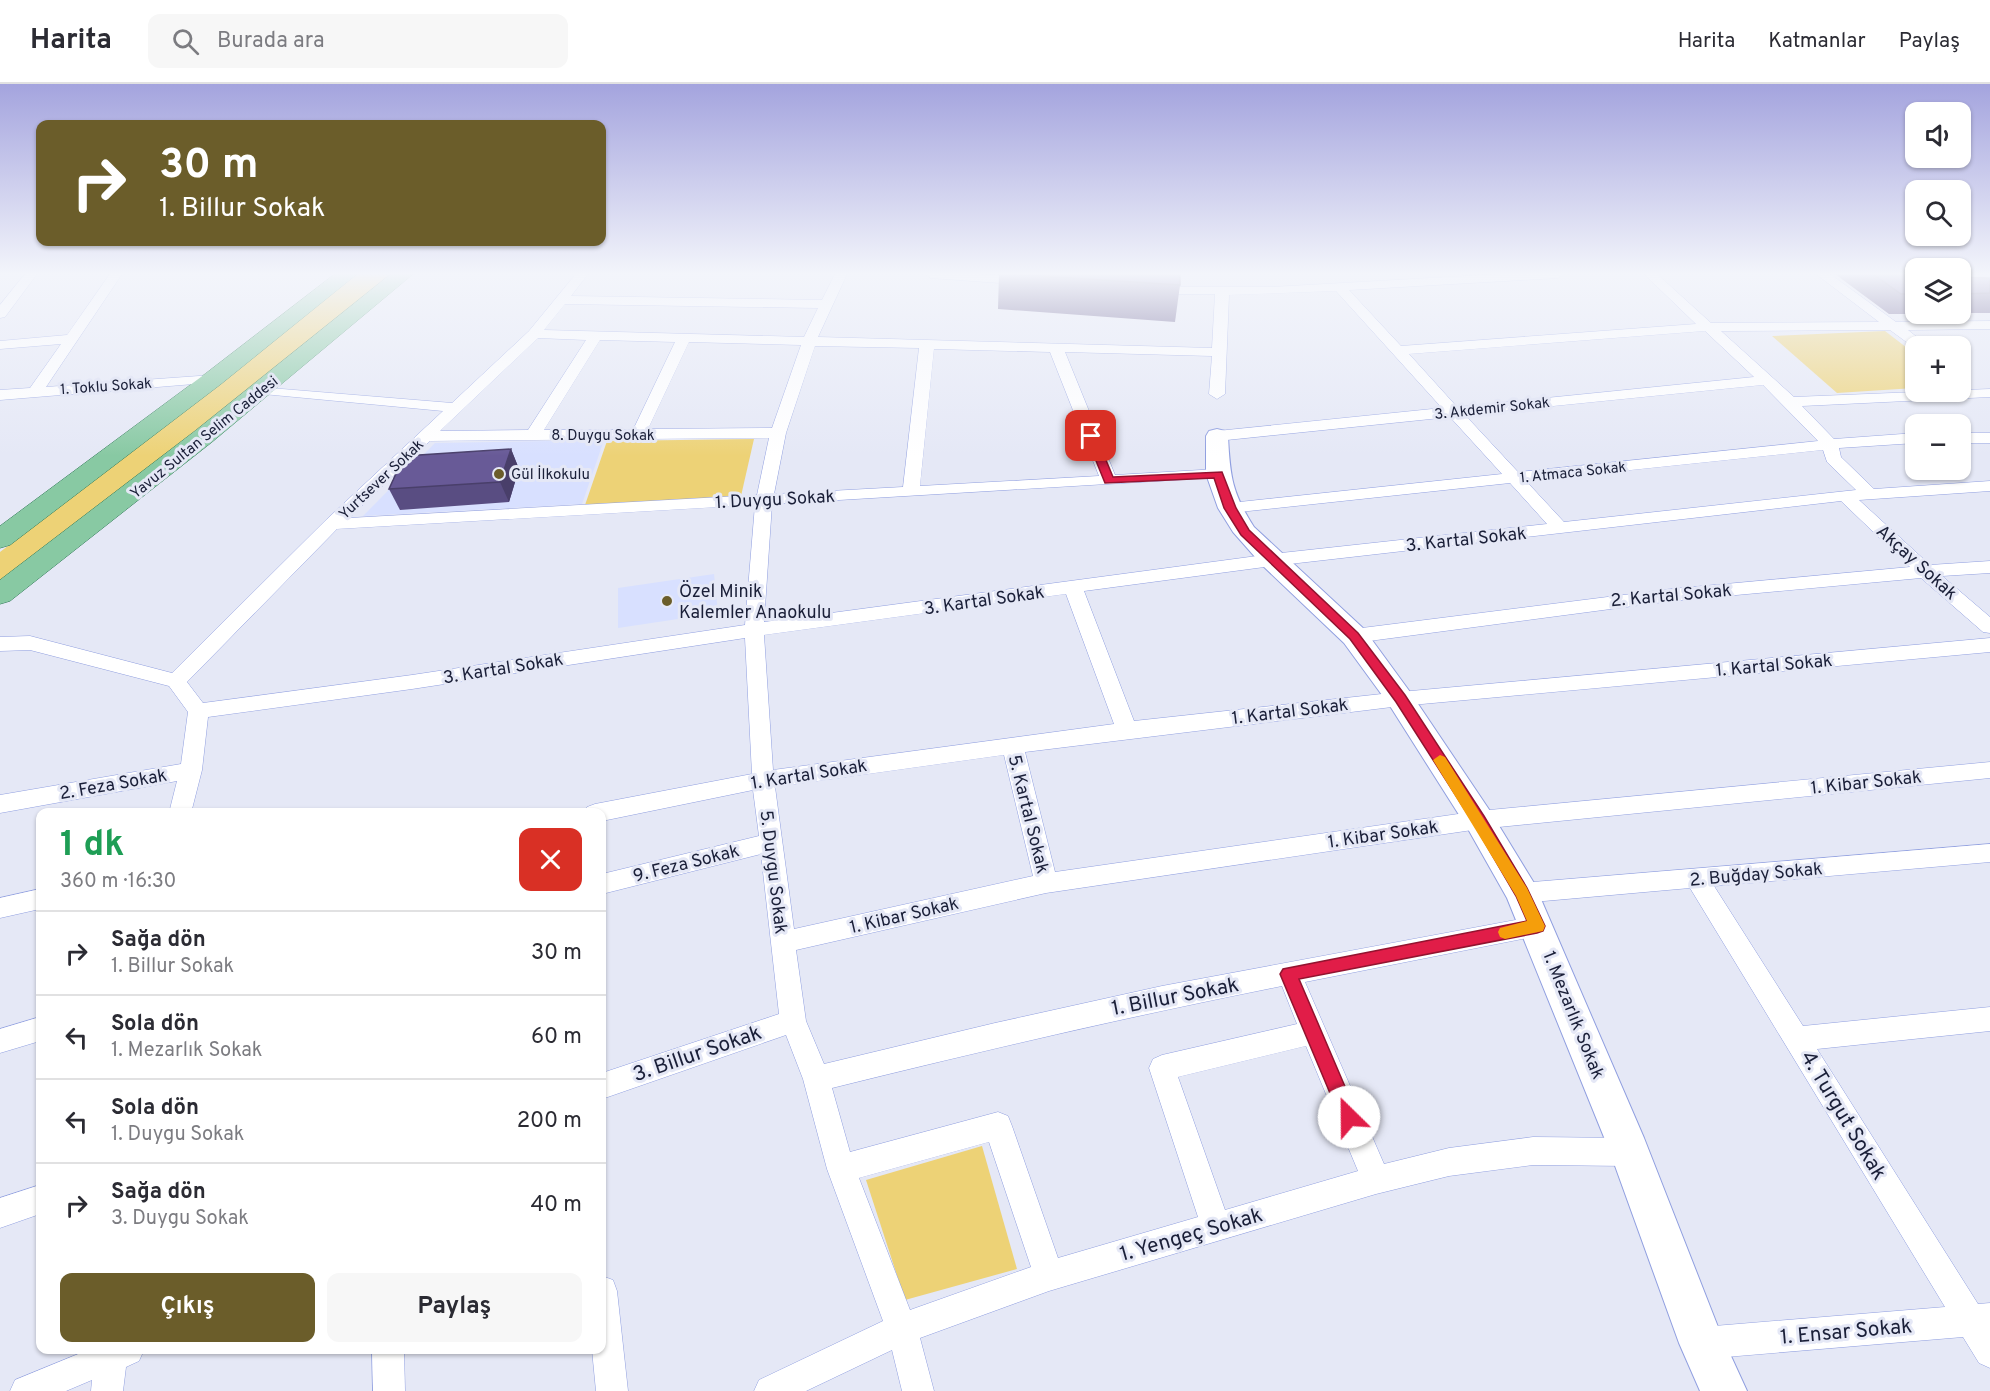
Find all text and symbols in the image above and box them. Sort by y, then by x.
search box [148,14,568,68]
text: Harita [30,23,112,59]
icon: search [169,25,202,58]
text: Burada ara [217,28,325,55]
text: Harita [1678,28,1735,55]
text: Katmanlar [1768,28,1866,55]
text: Paylaş [1899,28,1960,55]
map controls [1905,102,1971,480]
button: sound [1905,102,1971,168]
text: 30 m [159,140,258,193]
icon: right [60,144,138,222]
button: search [1905,180,1971,246]
text: 1. Billur Sokak [159,192,325,226]
button: layers [1905,258,1971,324]
button: + [1905,336,1971,402]
street label: Yavuz Sultan Selim Caddesi [127,373,283,504]
street label: 1. Toklu Sokak [60,375,153,400]
street label: 3. Akdemir Sokak [1433,394,1551,425]
pin [1065,410,1116,461]
button: − [1905,414,1971,480]
icon: arrive [1074,419,1107,452]
street label: 8. Duygu Sokak [551,427,655,446]
street label: Yurtsever Sokak [336,436,428,524]
street label: 1. Atmaca Sokak [1519,458,1627,489]
place label: Gül İlkokulu [511,465,590,485]
marker: Gül İlkokulu [492,467,506,481]
street label: 1. Duygu Sokak [715,486,836,515]
street label: Akçay Sokak [1870,520,1962,606]
street label: 3. Kartal Sokak [1405,523,1528,558]
place label: Özel Minik Kalemler Anaokulu [679,579,832,625]
street label: 2. Kartal Sokak [1610,580,1733,613]
street label: 3. Kartal Sokak [923,582,1046,621]
marker: Özel Minik Kalemler Anaokulu [660,594,674,608]
street label: 3. Kartal Sokak [442,649,565,690]
street label: 1. Kartal Sokak [1715,650,1833,683]
street label: 1. Kartal Sokak [1231,694,1350,731]
street label: 5. Kartal Sokak [1002,753,1053,876]
street label: 1. Kartal Sokak [750,755,869,796]
street label: 2. Feza Sokak [58,765,169,806]
street label: 1. Kibar Sokak [1810,766,1923,801]
street label: 5. Duygu Sokak [754,809,792,935]
street label: 1. Kibar Sokak [1327,816,1440,855]
text: 1 dk [60,823,124,869]
button: close [519,828,582,891]
street label: 9. Feza Sokak [631,840,742,889]
street label: 2. Buğday Sokak [1689,858,1824,893]
text: 360 m · 16:30 [60,869,176,895]
street label: 1. Kibar Sokak [848,893,961,940]
text: Sağa dön [111,927,206,954]
icon: right [60,937,93,970]
text: 30 m [531,940,582,967]
street label: 1. Mezarlık Sokak [1536,948,1609,1083]
text: 1. Billur Sokak [111,954,234,980]
street label: 1. Billur Sokak [1109,972,1241,1023]
text: Sola dön [111,1011,199,1038]
street label: 3. Billur Sokak [630,1020,765,1089]
icon: left [60,1021,93,1054]
text: 60 m [531,1024,582,1051]
text: 1. Mezarlık Sokak [111,1038,262,1064]
street label: 4. Turgut Sokak [1794,1046,1892,1185]
position arrow [1317,1085,1381,1149]
text: Sola dön [111,1095,199,1122]
icon: left [60,1105,93,1138]
text: 200 m [517,1108,582,1135]
text: 1. Duygu Sokak [111,1122,244,1148]
text: Sağa dön [111,1179,206,1206]
icon: right [60,1189,93,1222]
text: 40 m [530,1192,582,1219]
street label: 1. Yengeç Sokak [1117,1202,1266,1269]
text: 3. Duygu Sokak [111,1206,249,1232]
button: Çıkış [60,1273,315,1342]
button: Paylaş [327,1273,582,1342]
street label: 1. Ensar Sokak [1779,1313,1913,1352]

